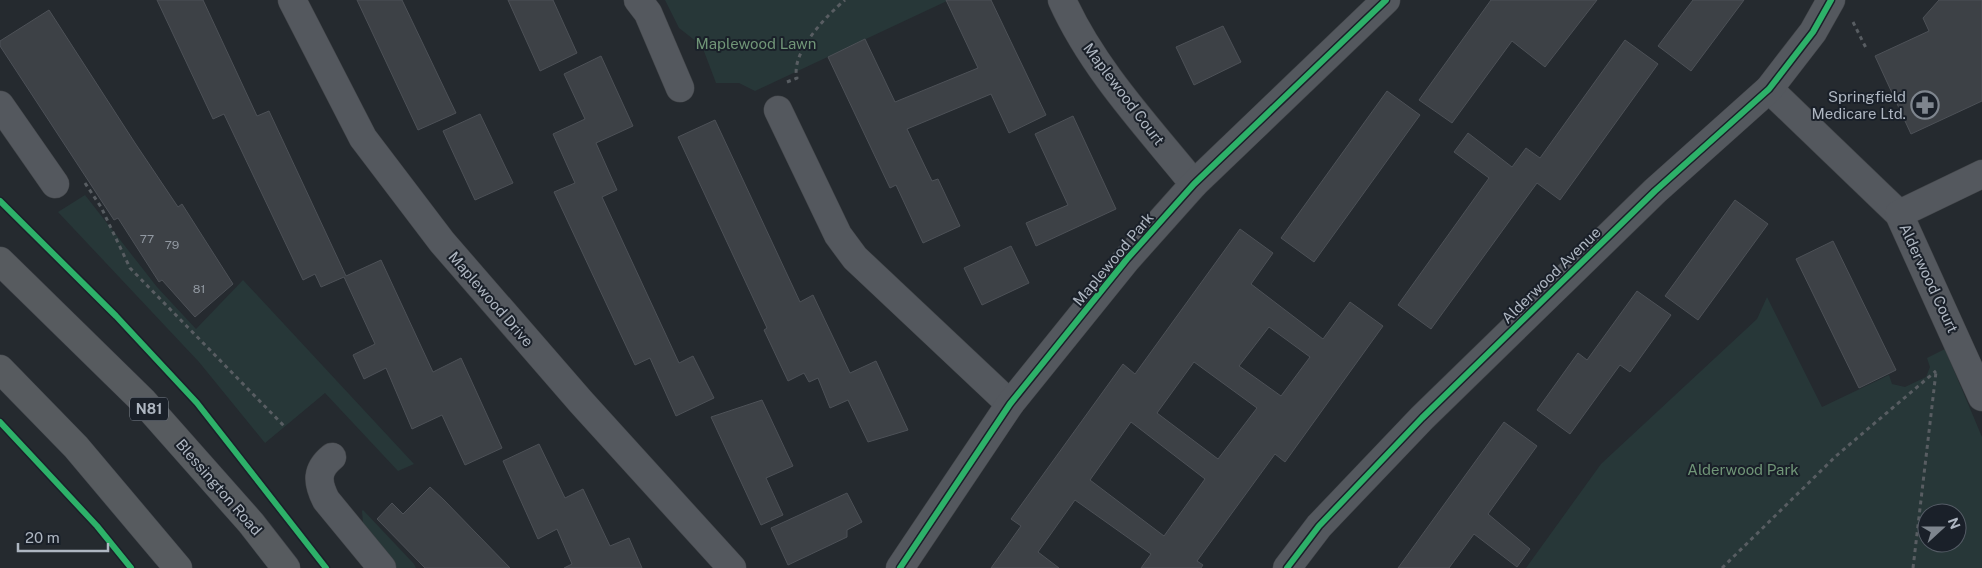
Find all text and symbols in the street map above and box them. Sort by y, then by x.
park label: Maplewood Lawn [696,35,816,52]
street label: Maplewood Court [1080,40,1168,148]
place label: Springfield Medicare Ltd. [1812,88,1906,122]
pharmacy icon: Springfield Medicare Ltd. [1910,90,1940,120]
street label: Maplewood Park [1069,209,1157,309]
street label: Alderwood Court [1896,221,1962,335]
street label: Alderwood Avenue [1498,223,1604,327]
house number: 77 [140,232,154,246]
house number: 79 [165,238,179,252]
street label: Maplewood Drive [445,248,537,350]
house number: 81 [193,282,205,296]
road number: N81 [130,398,168,420]
street label: Blessington Road [173,436,265,538]
park label: Alderwood Park [1687,461,1799,478]
north arrow [1917,503,1967,553]
text: N [1945,515,1964,531]
scale bar [18,520,108,552]
text: 20 m [25,529,60,546]

